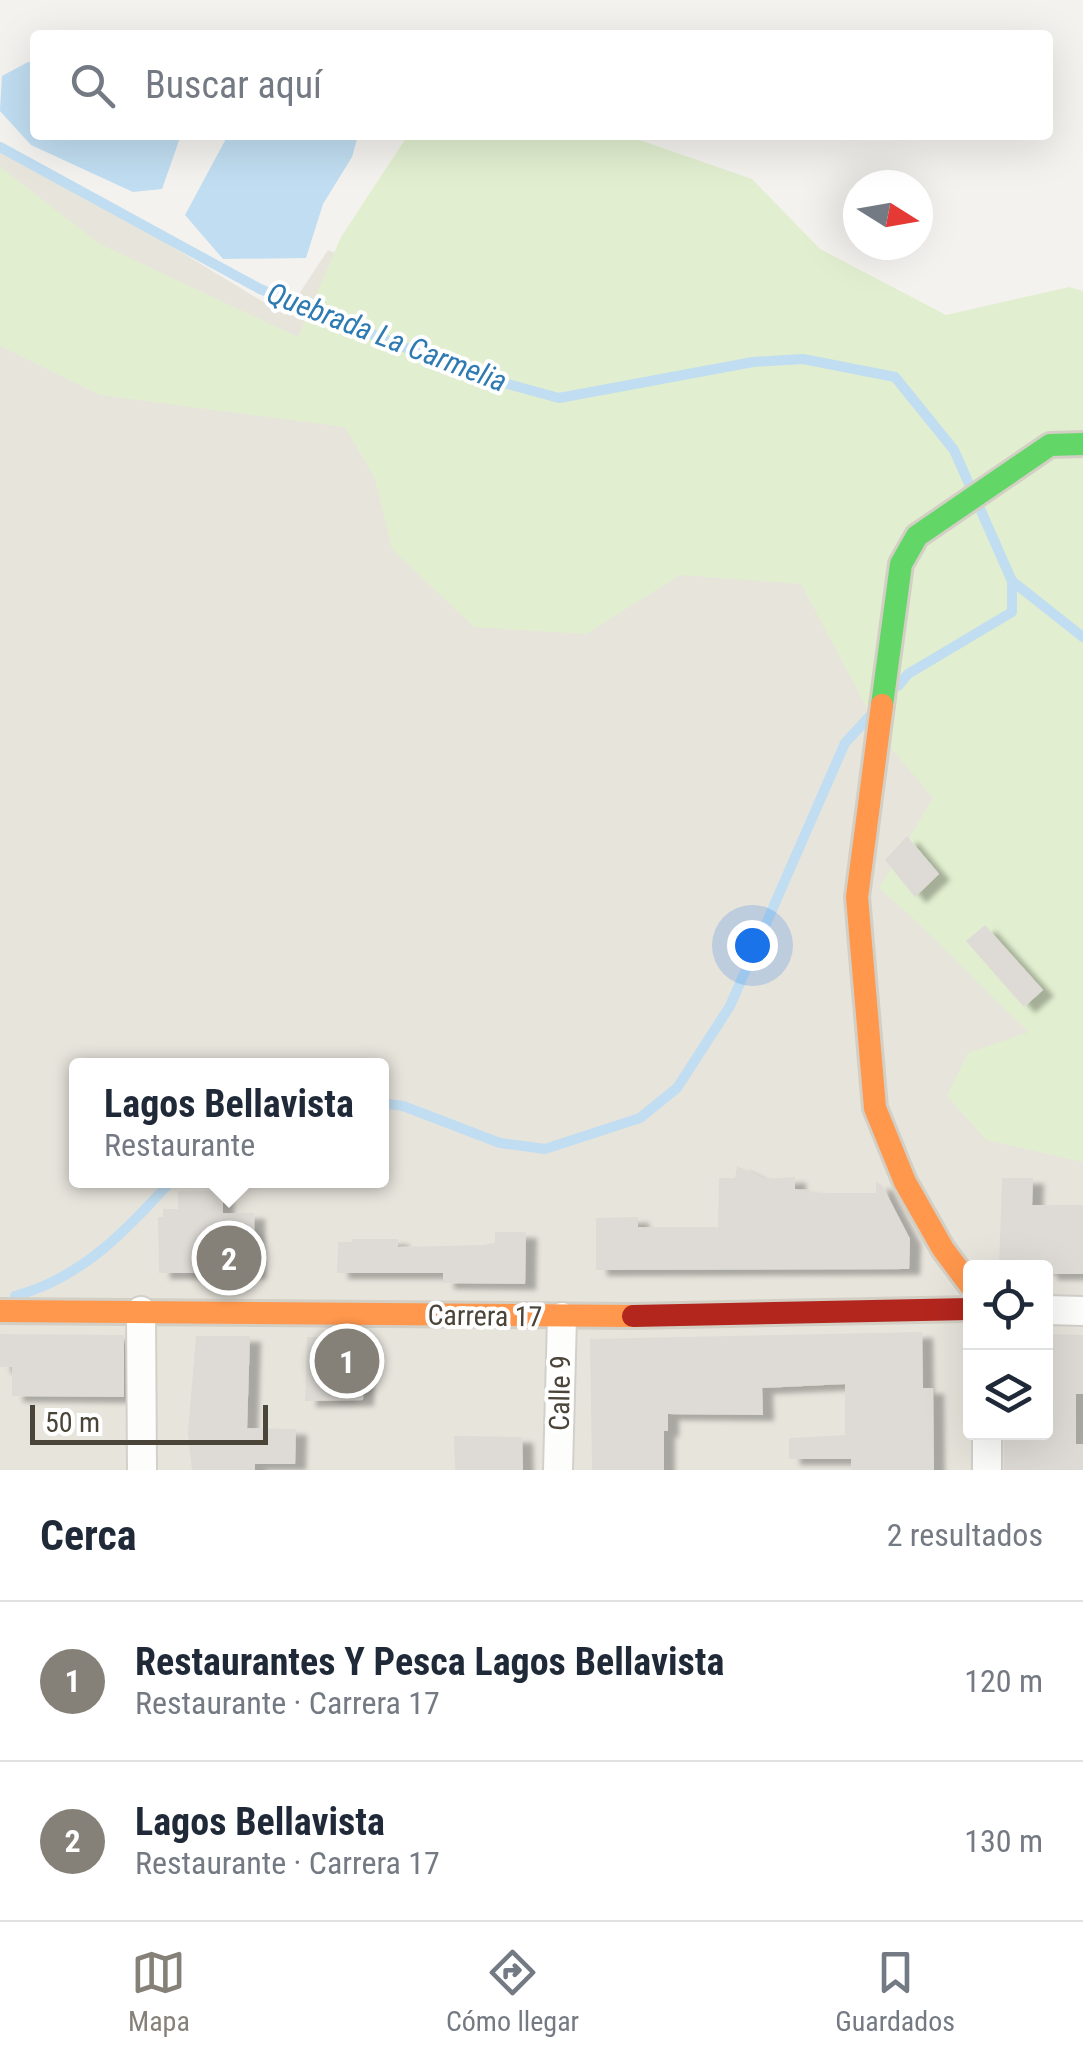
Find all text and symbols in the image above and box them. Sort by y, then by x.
search box [30,30,1053,140]
icon: search [65,58,120,113]
text: Buscar aquí [145,63,322,107]
north arrow [843,170,933,260]
water label: Quebrada La Carmelia [262,275,512,399]
your location [727,920,778,971]
popup [69,1058,389,1188]
text: Lagos Bellavista [104,1082,354,1126]
text: Restaurante [104,1126,255,1164]
pin: 2 [196,1220,262,1296]
map controls [963,1260,1053,1440]
button: locate [963,1260,1053,1350]
street label: Carrera 17 [427,1299,543,1333]
pin: 1 [314,1324,380,1398]
button: layers [963,1350,1053,1440]
street label: Calle 9 [543,1355,577,1431]
scale bar [30,1400,268,1444]
text: 50 m [45,1406,100,1439]
text: Cerca [40,1511,137,1560]
text: 2 resultados [887,1516,1043,1554]
text: Restaurantes Y Pesca Lagos Bellavista [135,1640,724,1684]
text: 1 [64,1662,81,1700]
text: 120 m [964,1662,1043,1700]
text: Restaurante · Carrera 17 [135,1684,440,1722]
text: Lagos Bellavista [135,1800,385,1844]
text: 2 [64,1822,81,1860]
text: 130 m [964,1822,1043,1860]
text: Restaurante · Carrera 17 [135,1844,440,1882]
tab: Mapa [128,1945,190,2038]
tab: Cómo llegar [446,1945,579,2038]
tab: Guardados [835,1945,955,2038]

